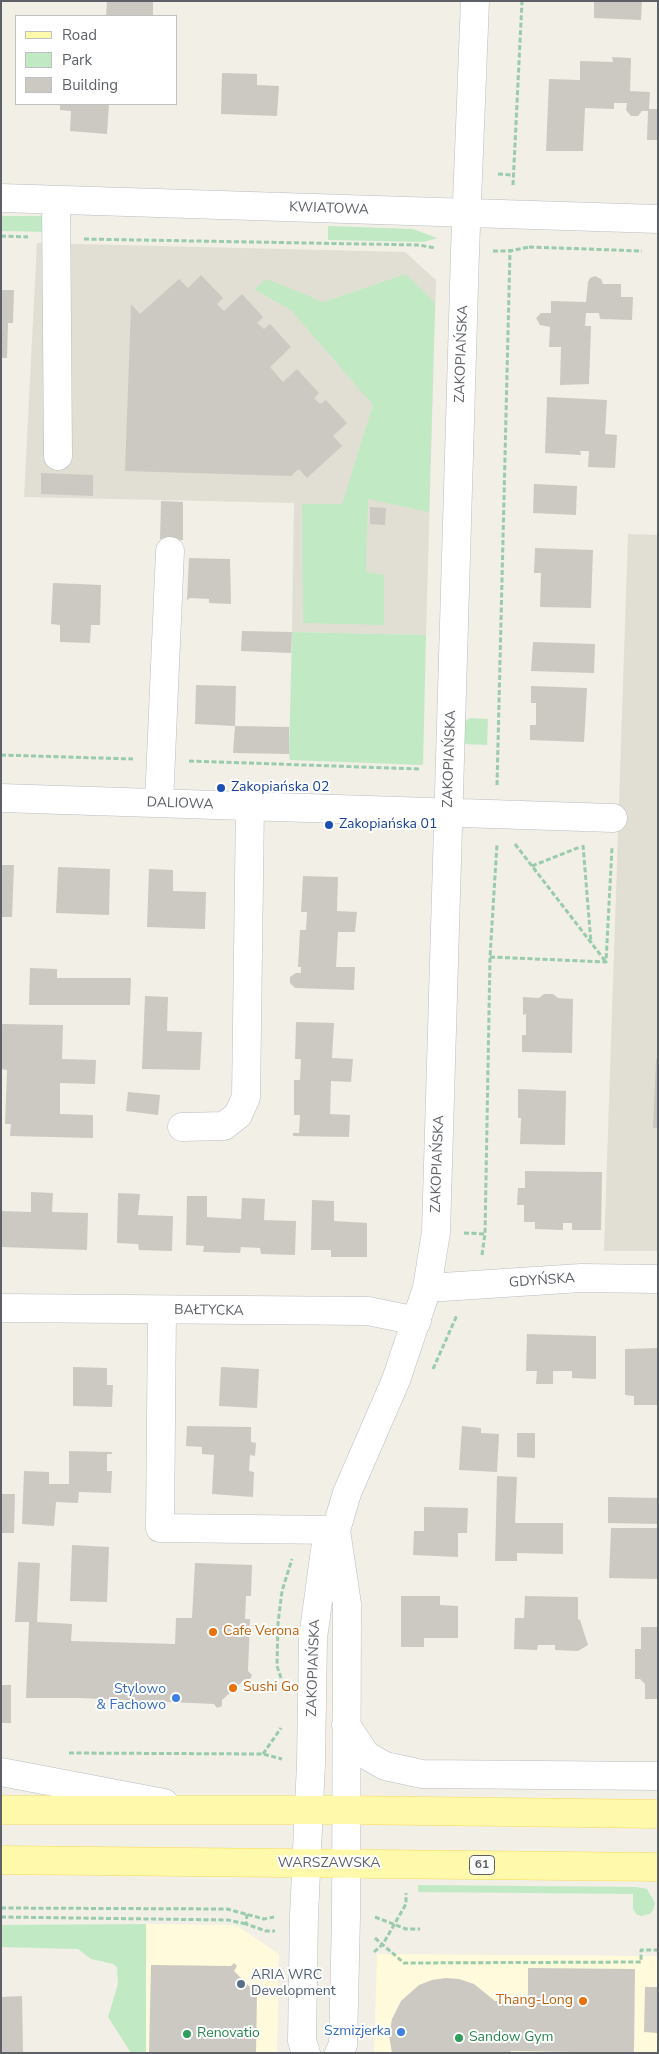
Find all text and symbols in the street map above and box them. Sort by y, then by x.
legend [15,15,178,105]
text: Road [62,25,97,45]
text: Park [62,50,92,70]
text: Building [62,75,118,95]
street label: KWIATOWA [289,199,369,219]
street label: ZAKOPIAŃSKA [452,305,472,403]
street label: ZAKOPIAŃSKA [440,710,460,808]
place label: Zakopiańska 02 [231,780,329,796]
marker: Zakopiańska 02 [215,782,227,794]
street label: DALIOWA [146,794,214,814]
place label: Zakopiańska 01 [339,817,437,833]
marker: Zakopiańska 01 [323,819,335,831]
street label: ZAKOPIAŃSKA [428,1115,448,1213]
street label: GDYŃSKA [508,1270,576,1292]
street label: BAŁTYCKA [174,1302,244,1320]
street label: ZAKOPIAŃSKA [304,1619,324,1717]
place label: Cafe Verona [223,1624,299,1640]
marker: Cafe Verona [207,1626,219,1638]
place label: Sushi Go [243,1680,299,1696]
place label: Stylowo & Fachowo [96,1682,166,1714]
marker: Sushi Go [227,1682,239,1694]
marker: Stylowo & Fachowo [170,1692,182,1704]
street label: WARSZAWSKA [278,1856,380,1872]
road number: 61 [470,1856,494,1874]
place label: ARIA WRC Development [251,1968,336,2000]
marker: ARIA WRC Development [235,1978,247,1990]
place label: Thang-Long [496,1993,573,2009]
marker: Thang-Long [577,1995,589,2007]
place label: Szmizjerka [324,2024,391,2040]
place label: Renovatio [197,2026,260,2042]
marker: Szmizjerka [395,2026,407,2038]
marker: Renovatio [181,2028,193,2040]
place label: Sandow Gym [469,2030,554,2046]
marker: Sandow Gym [453,2032,465,2044]

